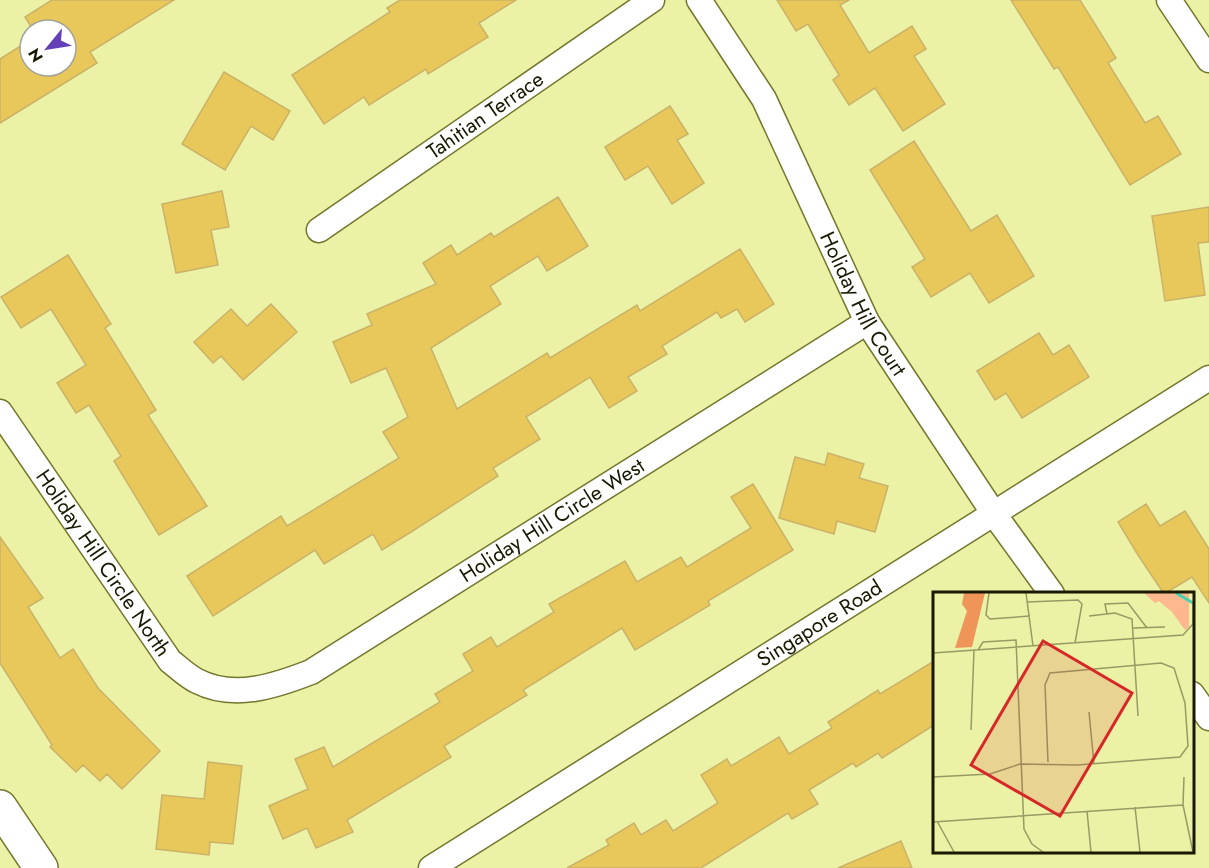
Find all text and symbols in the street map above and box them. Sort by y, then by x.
north arrow [18,18,78,78]
text: N [22,44,49,67]
street label: Tahitian Terrace [421,64,550,166]
street label: Holiday Hill Court [812,227,914,382]
street label: Holiday Hill Circle West [454,451,650,590]
street label: Holiday Hill Circle North [29,464,178,663]
street label: Singapore Road [751,573,888,674]
inset map [933,592,1194,853]

